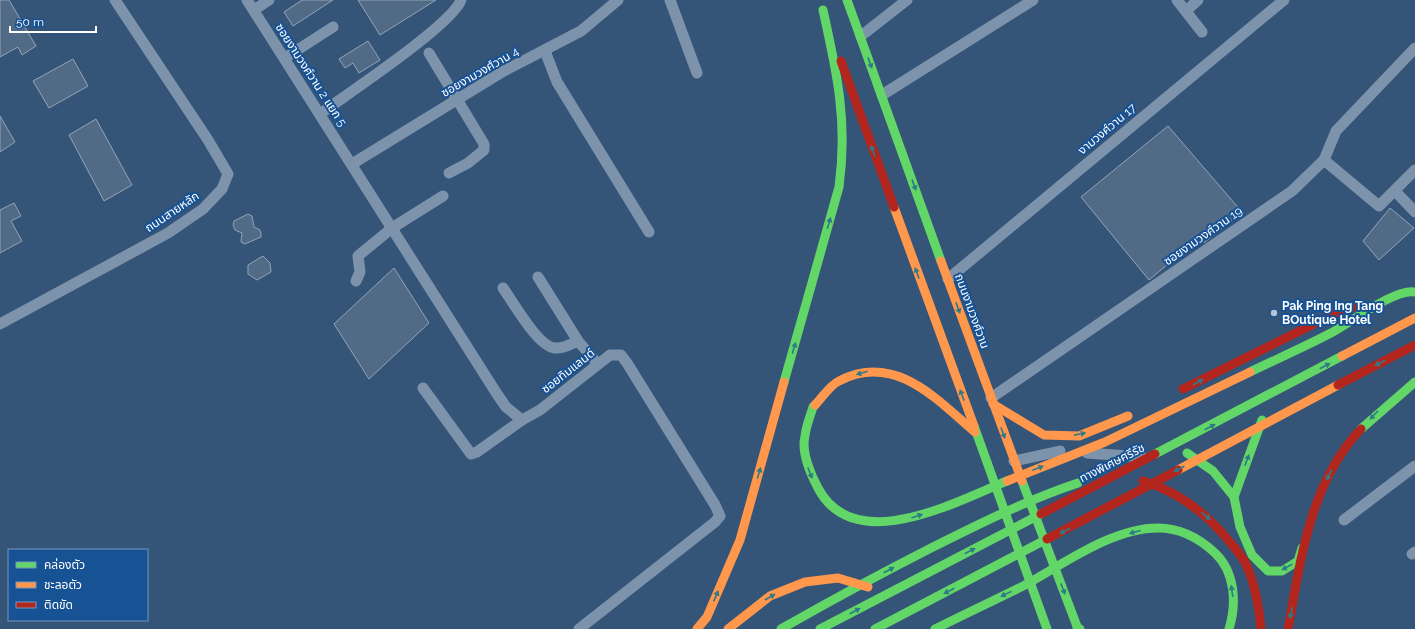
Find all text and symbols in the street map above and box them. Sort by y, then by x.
scale bar [10,8,96,34]
text: 50 m [16,15,44,29]
street label: ซอยงามวงศ์วาน 2 แยก 5 [272,21,350,130]
street label: ซอยงามวงศ์วาน 4 [439,44,522,100]
one-way arrow [868,57,874,69]
street label: งามวงศ์วาน 17 [1075,100,1139,157]
one-way arrow [870,144,876,156]
one-way arrow [912,180,918,192]
street label: ถนนสายหลัก [142,189,202,235]
street label: ซอยงามวงศ์วาน 19 [1161,204,1245,268]
one-way arrow [826,216,832,228]
one-way arrow [914,267,920,279]
street label: ถนนงามวงศ์วาน [952,272,992,350]
place label: Pak Ping Ing Tang BOutique Hotel [1282,299,1383,327]
one-way arrow [956,302,962,314]
marker: Pak Ping Ing Tang BOutique Hotel [1269,308,1279,318]
one-way arrow [791,342,797,354]
street label: ซอยทิมแลนด์ [539,346,597,396]
one-way arrow [1375,359,1386,366]
one-way arrow [1319,363,1331,370]
one-way arrow [856,370,868,376]
one-way arrow [1192,379,1204,385]
one-way arrow [958,389,964,401]
one-way arrow [1369,410,1379,420]
one-way arrow [1204,424,1216,430]
one-way arrow [1001,427,1007,439]
one-way arrow [1073,431,1086,437]
street label: ทางพิเศษศรีรัช [1077,441,1147,485]
one-way arrow [1245,454,1251,466]
one-way arrow [1032,465,1044,471]
one-way arrow [1173,465,1184,472]
one-way arrow [756,467,762,479]
one-way arrow [808,468,814,480]
one-way arrow [1326,469,1332,481]
one-way arrow [1201,512,1212,521]
one-way arrow [911,513,923,519]
one-way arrow [1059,528,1070,534]
one-way arrow [1129,529,1141,535]
one-way arrow [964,547,976,554]
legend [8,549,148,621]
text: คล่องตัว [44,558,85,572]
one-way arrow [1281,564,1293,571]
one-way arrow [883,567,895,574]
text: ชะลอตัว [44,578,82,592]
one-way arrow [1060,583,1066,595]
one-way arrow [1229,585,1235,597]
one-way arrow [943,588,955,594]
one-way arrow [713,590,719,601]
one-way arrow [1000,591,1011,597]
one-way arrow [764,593,776,600]
text: ติดขัด [44,598,73,612]
one-way arrow [1287,607,1293,619]
one-way arrow [849,608,860,614]

